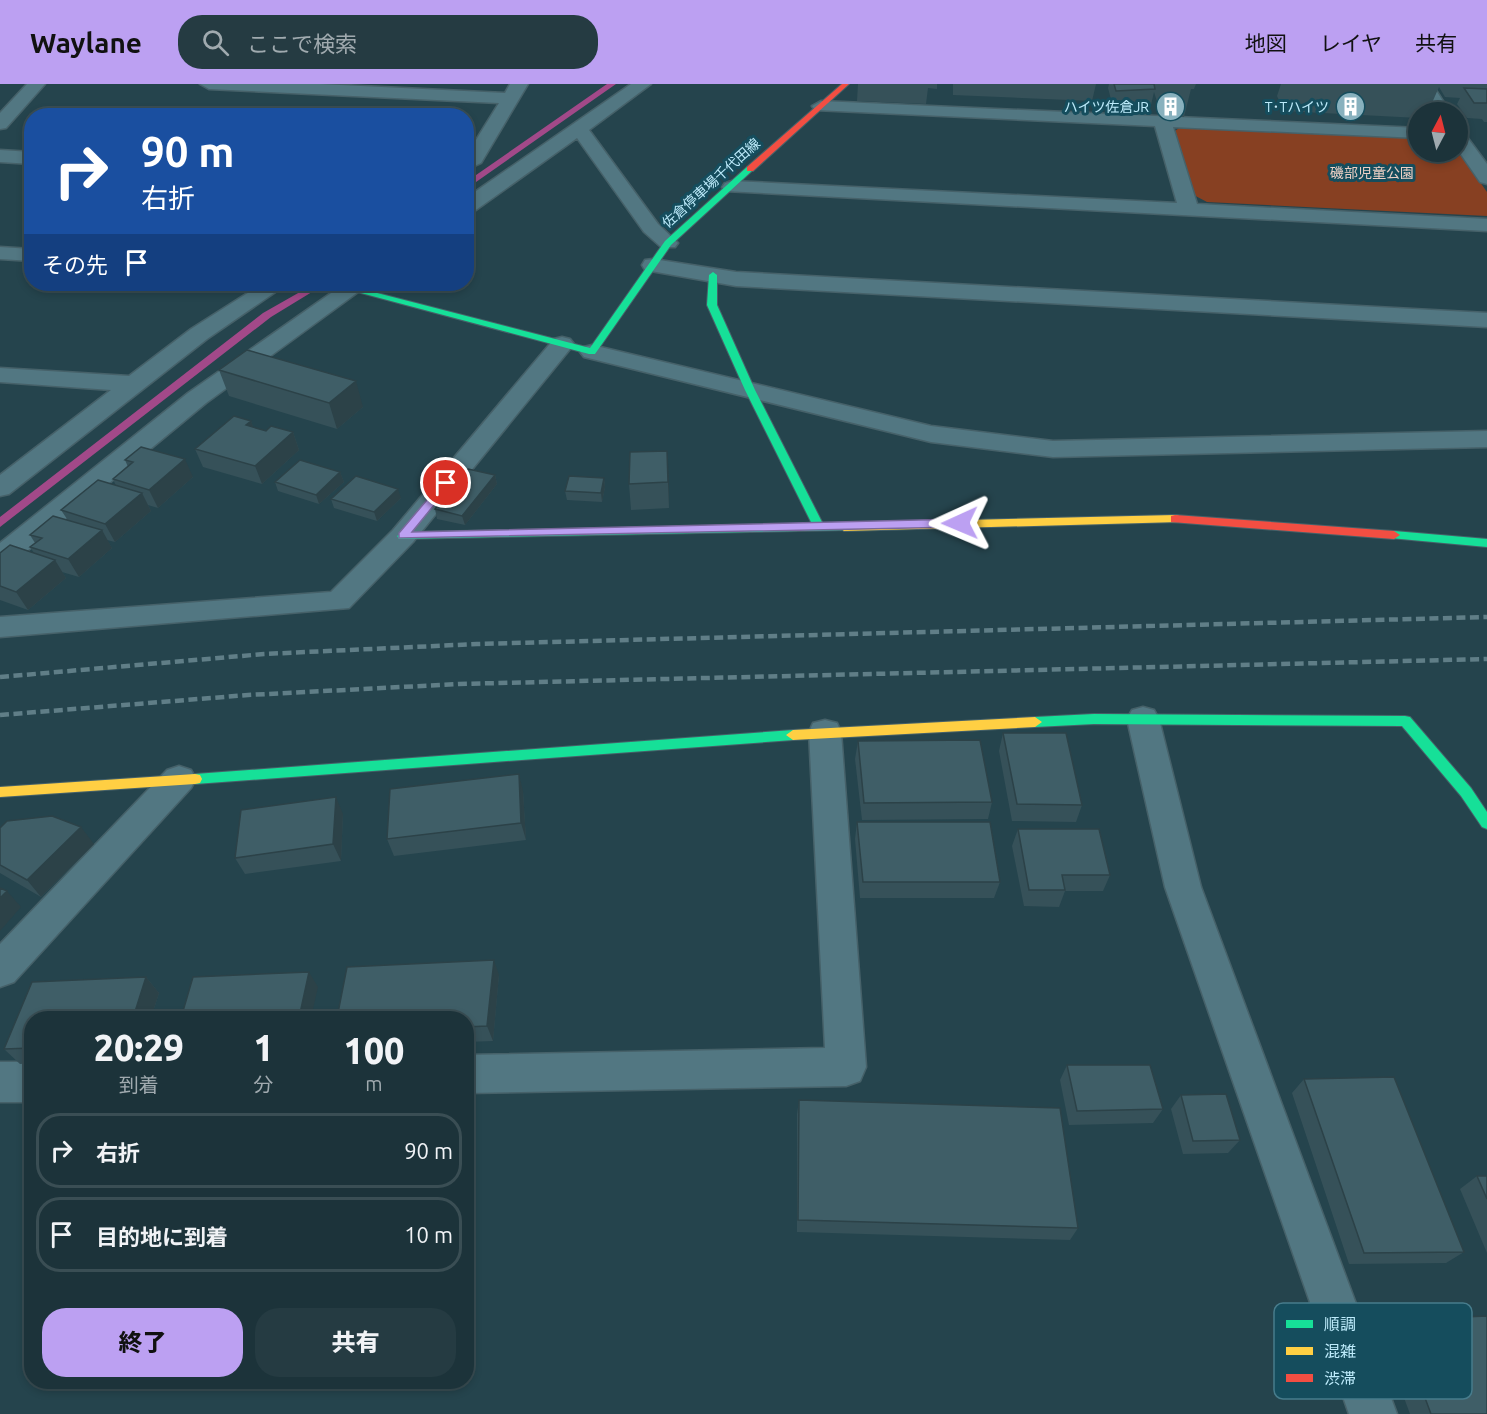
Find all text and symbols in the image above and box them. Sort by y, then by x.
search box [178,15,598,69]
icon: search [199,26,232,59]
text: Waylane [30,27,142,58]
text: ここで検索 [247,31,357,56]
text: 地図 [1245,31,1287,55]
text: レイヤ [1320,31,1382,55]
text: 共有 [1415,31,1457,55]
building icon: ハイツ佐倉JR [1154,91,1186,123]
building icon: T･Tハイツ [1334,91,1366,123]
place label: ハイツ佐倉JR [1064,99,1149,115]
place label: T･Tハイツ [1265,99,1329,115]
north arrow [1408,102,1468,162]
map controls [1408,102,1468,162]
text: 90 m [141,128,235,175]
icon: right [42,132,120,210]
street label: 佐倉停車場千代田線 [659,135,763,231]
park label: 磯部児童公園 [1330,165,1414,181]
text: 右折 [141,183,195,213]
icon: arrive [120,246,153,279]
text: その先 [42,252,108,277]
pin [420,457,471,508]
icon: arrive [429,466,462,499]
position arrow [928,491,992,555]
text: 20:29 [94,1027,184,1068]
text: 1 [253,1027,274,1068]
text: 100 [343,1030,404,1071]
text: m [365,1072,383,1095]
text: 到着 [119,1073,159,1096]
text: 分 [254,1073,274,1096]
icon: right [45,1134,78,1167]
text: 90 m [404,1138,453,1163]
text: 右折 [96,1140,140,1165]
icon: arrive [45,1218,78,1251]
text: 10 m [404,1222,453,1247]
text: 目的地に到着 [96,1224,228,1249]
legend [1274,1303,1472,1399]
button: 終了 [42,1308,243,1377]
button: 共有 [255,1308,456,1377]
text: 順調 [1324,1315,1356,1333]
text: 混雑 [1324,1342,1356,1360]
text: 渋滞 [1324,1369,1356,1387]

